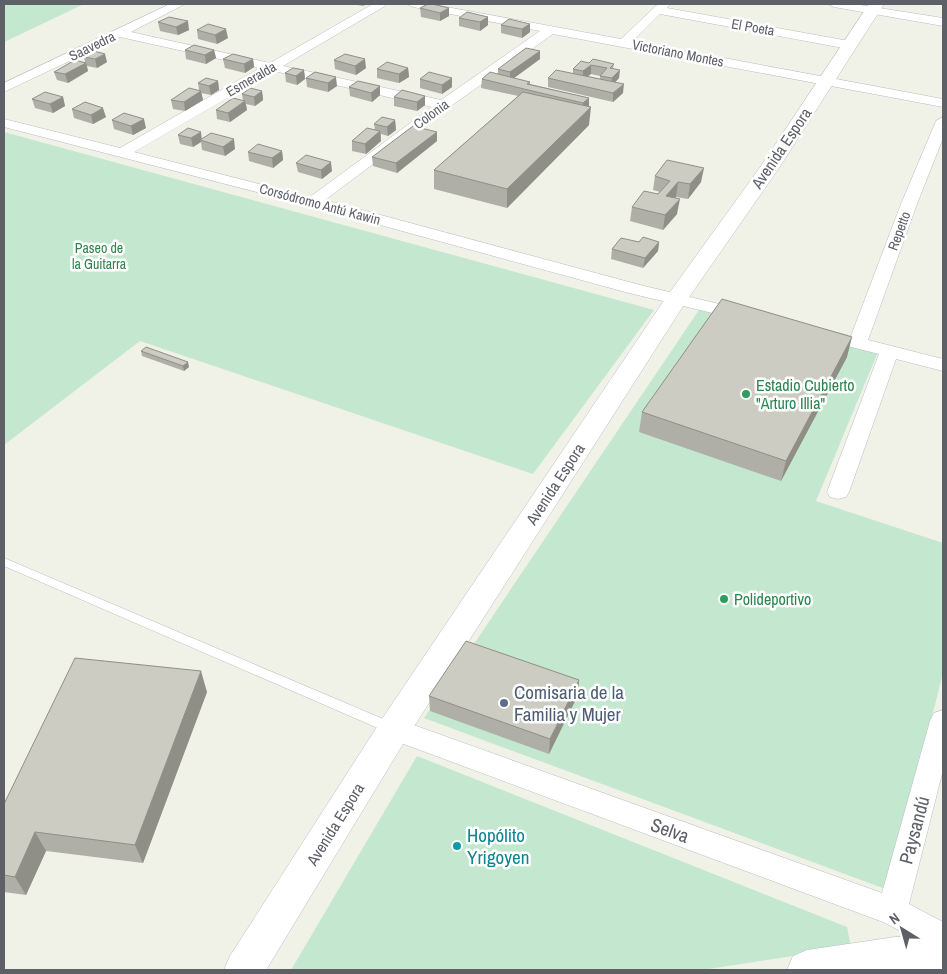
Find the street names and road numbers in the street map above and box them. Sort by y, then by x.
street label: El Poeta [730,14,777,40]
street label: Saavedra [66,27,119,65]
street label: Victoriano Montes [631,35,726,71]
street label: Esmeralda [223,57,280,101]
street label: Colonia [410,95,453,133]
street label: Avenida Espora [745,103,817,194]
street label: Corsódromo Antú Kawin [258,179,382,229]
street label: Repetto [884,209,914,253]
street label: Avenida Espora [520,438,590,530]
street label: Avenida Espora [300,778,369,870]
street label: Paysandú [892,793,936,867]
street label: Selva [647,811,693,849]

